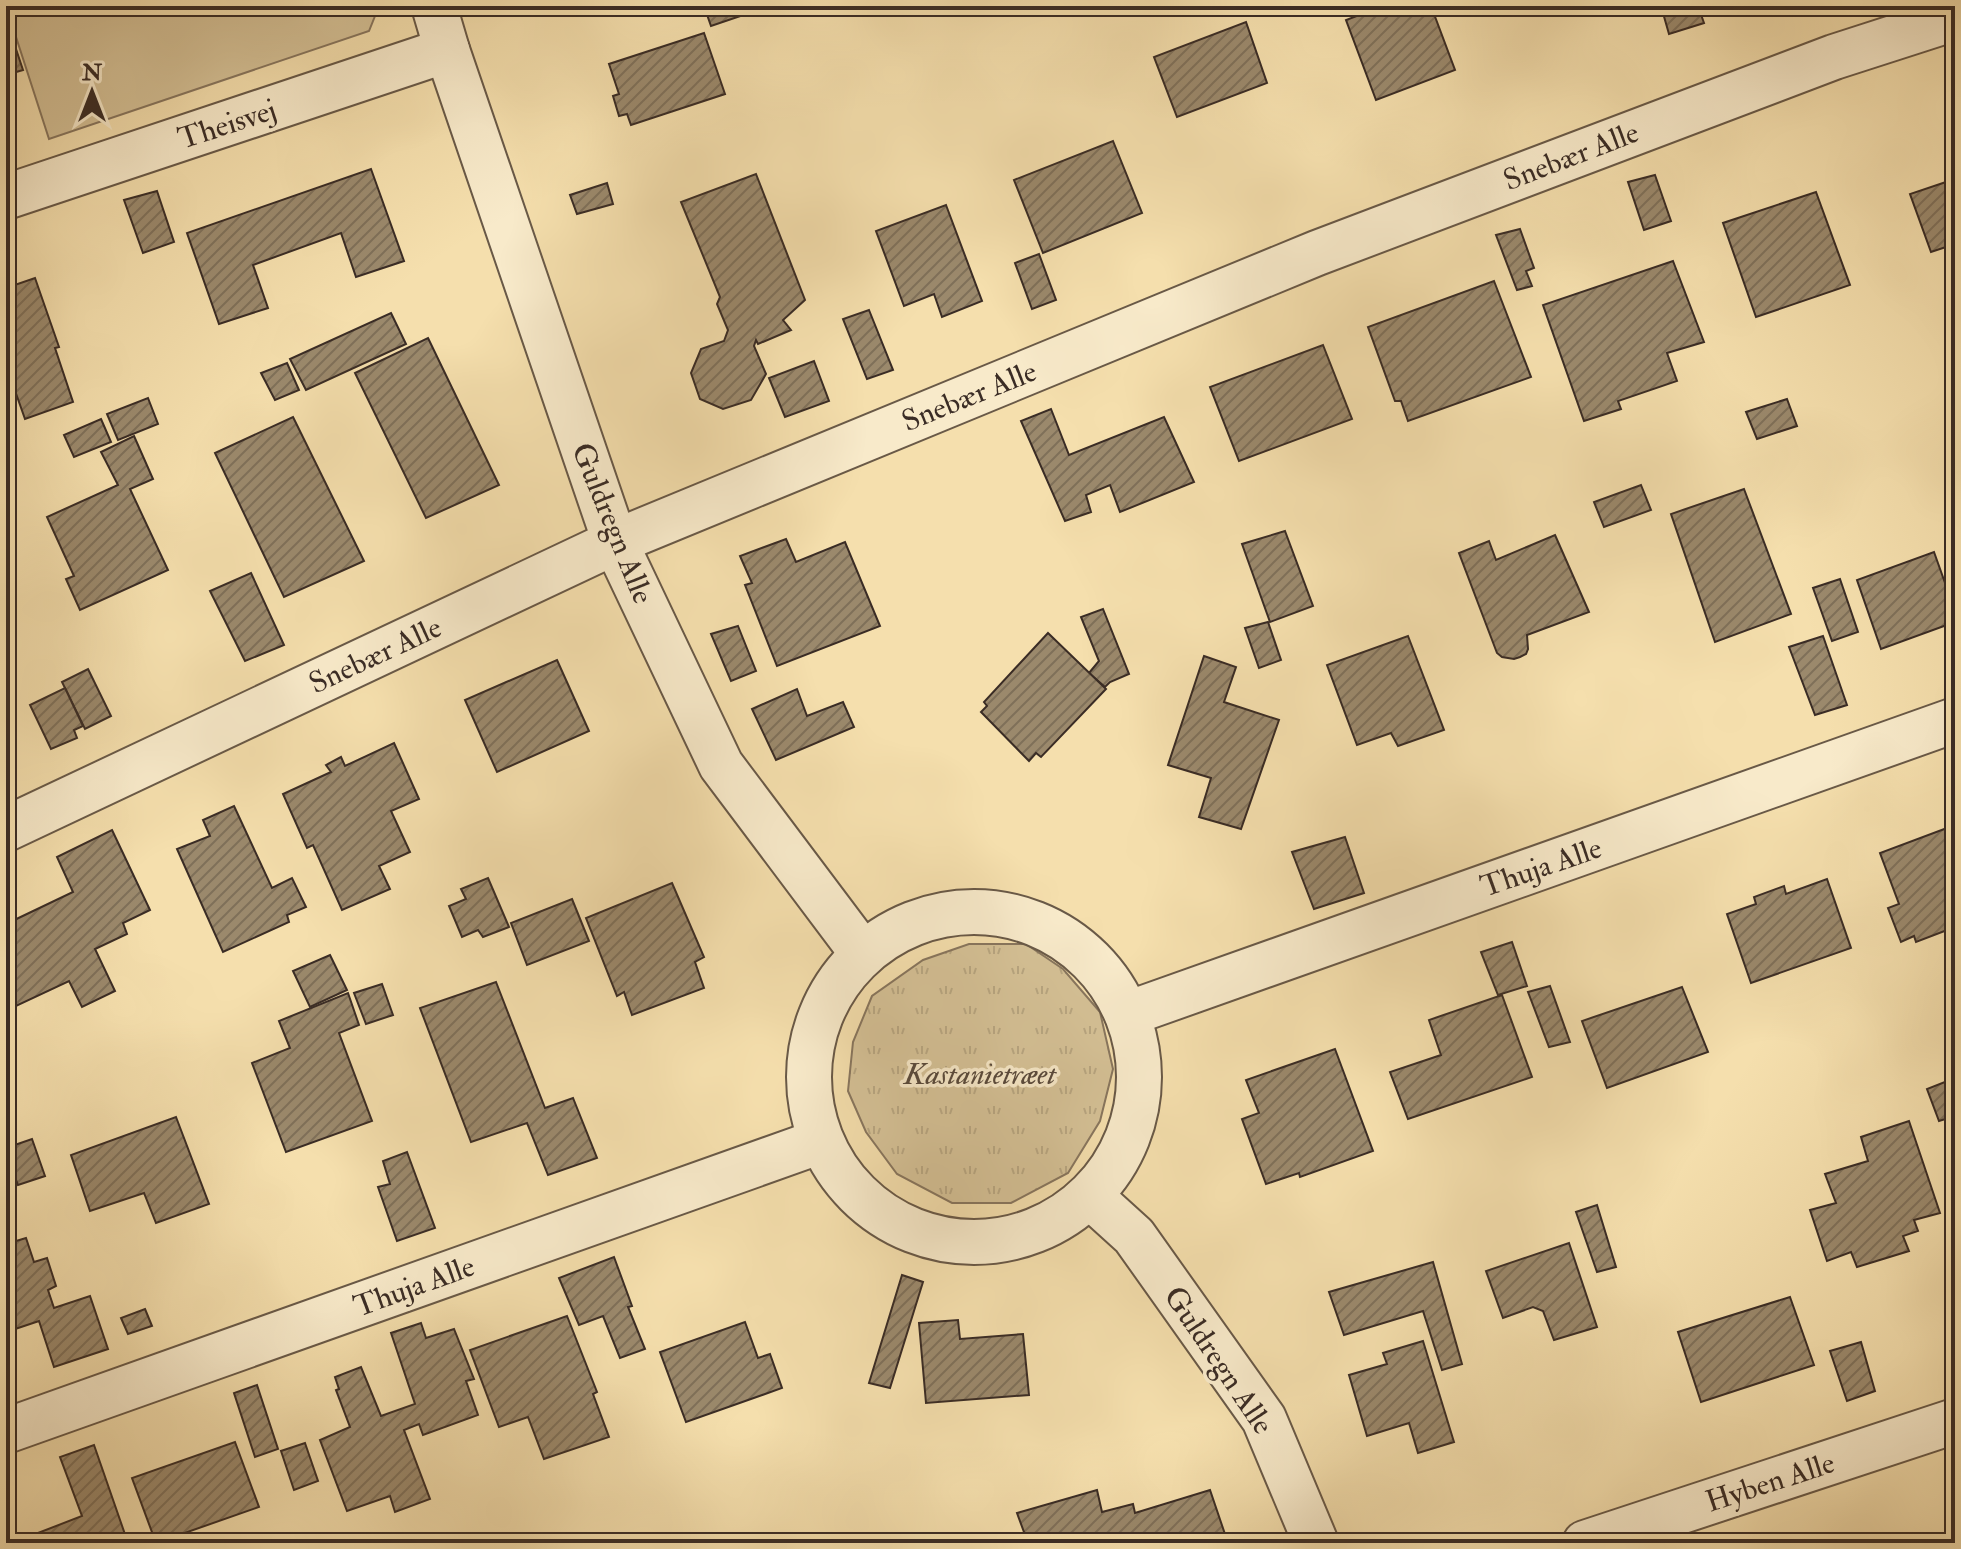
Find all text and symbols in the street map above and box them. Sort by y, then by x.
north arrow [52,52,132,132]
text: N [81,59,102,87]
street label: Theisvej [173,91,281,158]
street label: Snebær Alle [1498,114,1644,199]
street label: Snebær Alle [896,353,1042,440]
street label: Guldregn Alle [564,437,662,609]
street label: Snebær Alle [303,609,447,702]
street label: Thuja Alle [1476,830,1607,905]
park label: Kastanietræet [902,1056,1057,1093]
street label: Thuja Alle [349,1248,480,1325]
street label: Guldregn Alle [1156,1279,1281,1441]
street label: Hyben Alle [1701,1444,1839,1521]

